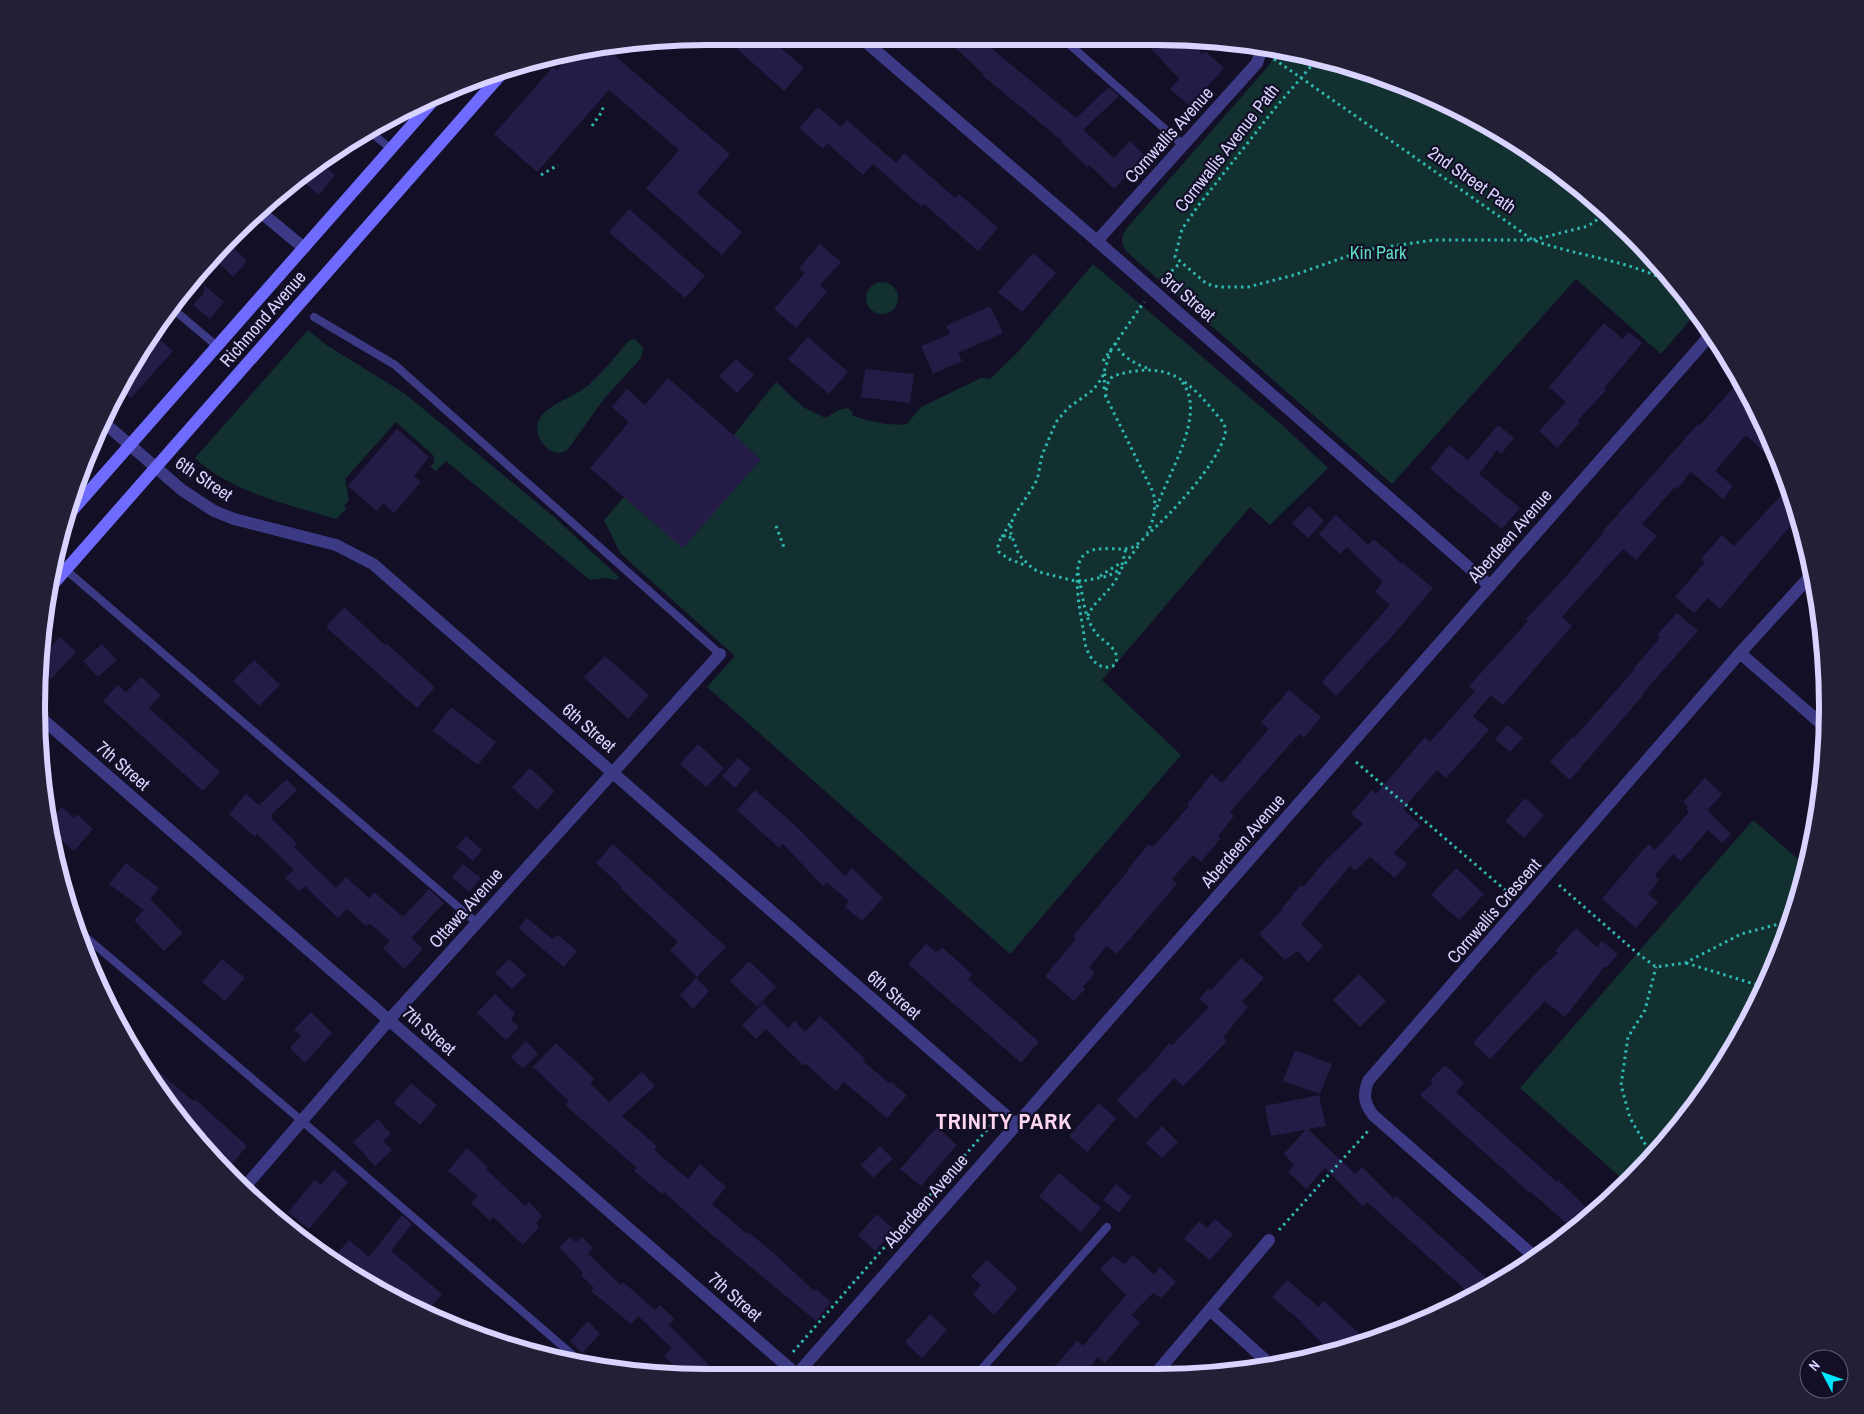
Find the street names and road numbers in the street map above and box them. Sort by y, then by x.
street label: Cornwallis Avenue Path [1169,78,1285,217]
street label: Cornwallis Avenue [1119,81,1219,188]
street label: 2nd Street Path [1423,140,1521,219]
street label: Richmond Avenue [214,265,312,372]
street label: 3rd Street [1156,266,1221,327]
street label: 6th Street [171,450,238,507]
street label: Aberdeen Avenue [1461,483,1557,589]
street label: 6th Street [557,697,622,758]
street label: 7th Street [91,735,156,796]
street label: Aberdeen Avenue [1194,788,1290,894]
street label: Cornwallis Crescent [1441,853,1546,969]
street label: Ottawa Avenue [423,862,508,953]
street label: 6th Street [862,964,927,1025]
street label: 7th Street [397,1000,462,1061]
street label: Aberdeen Avenue [877,1148,973,1254]
street label: 7th Street [703,1266,768,1327]

